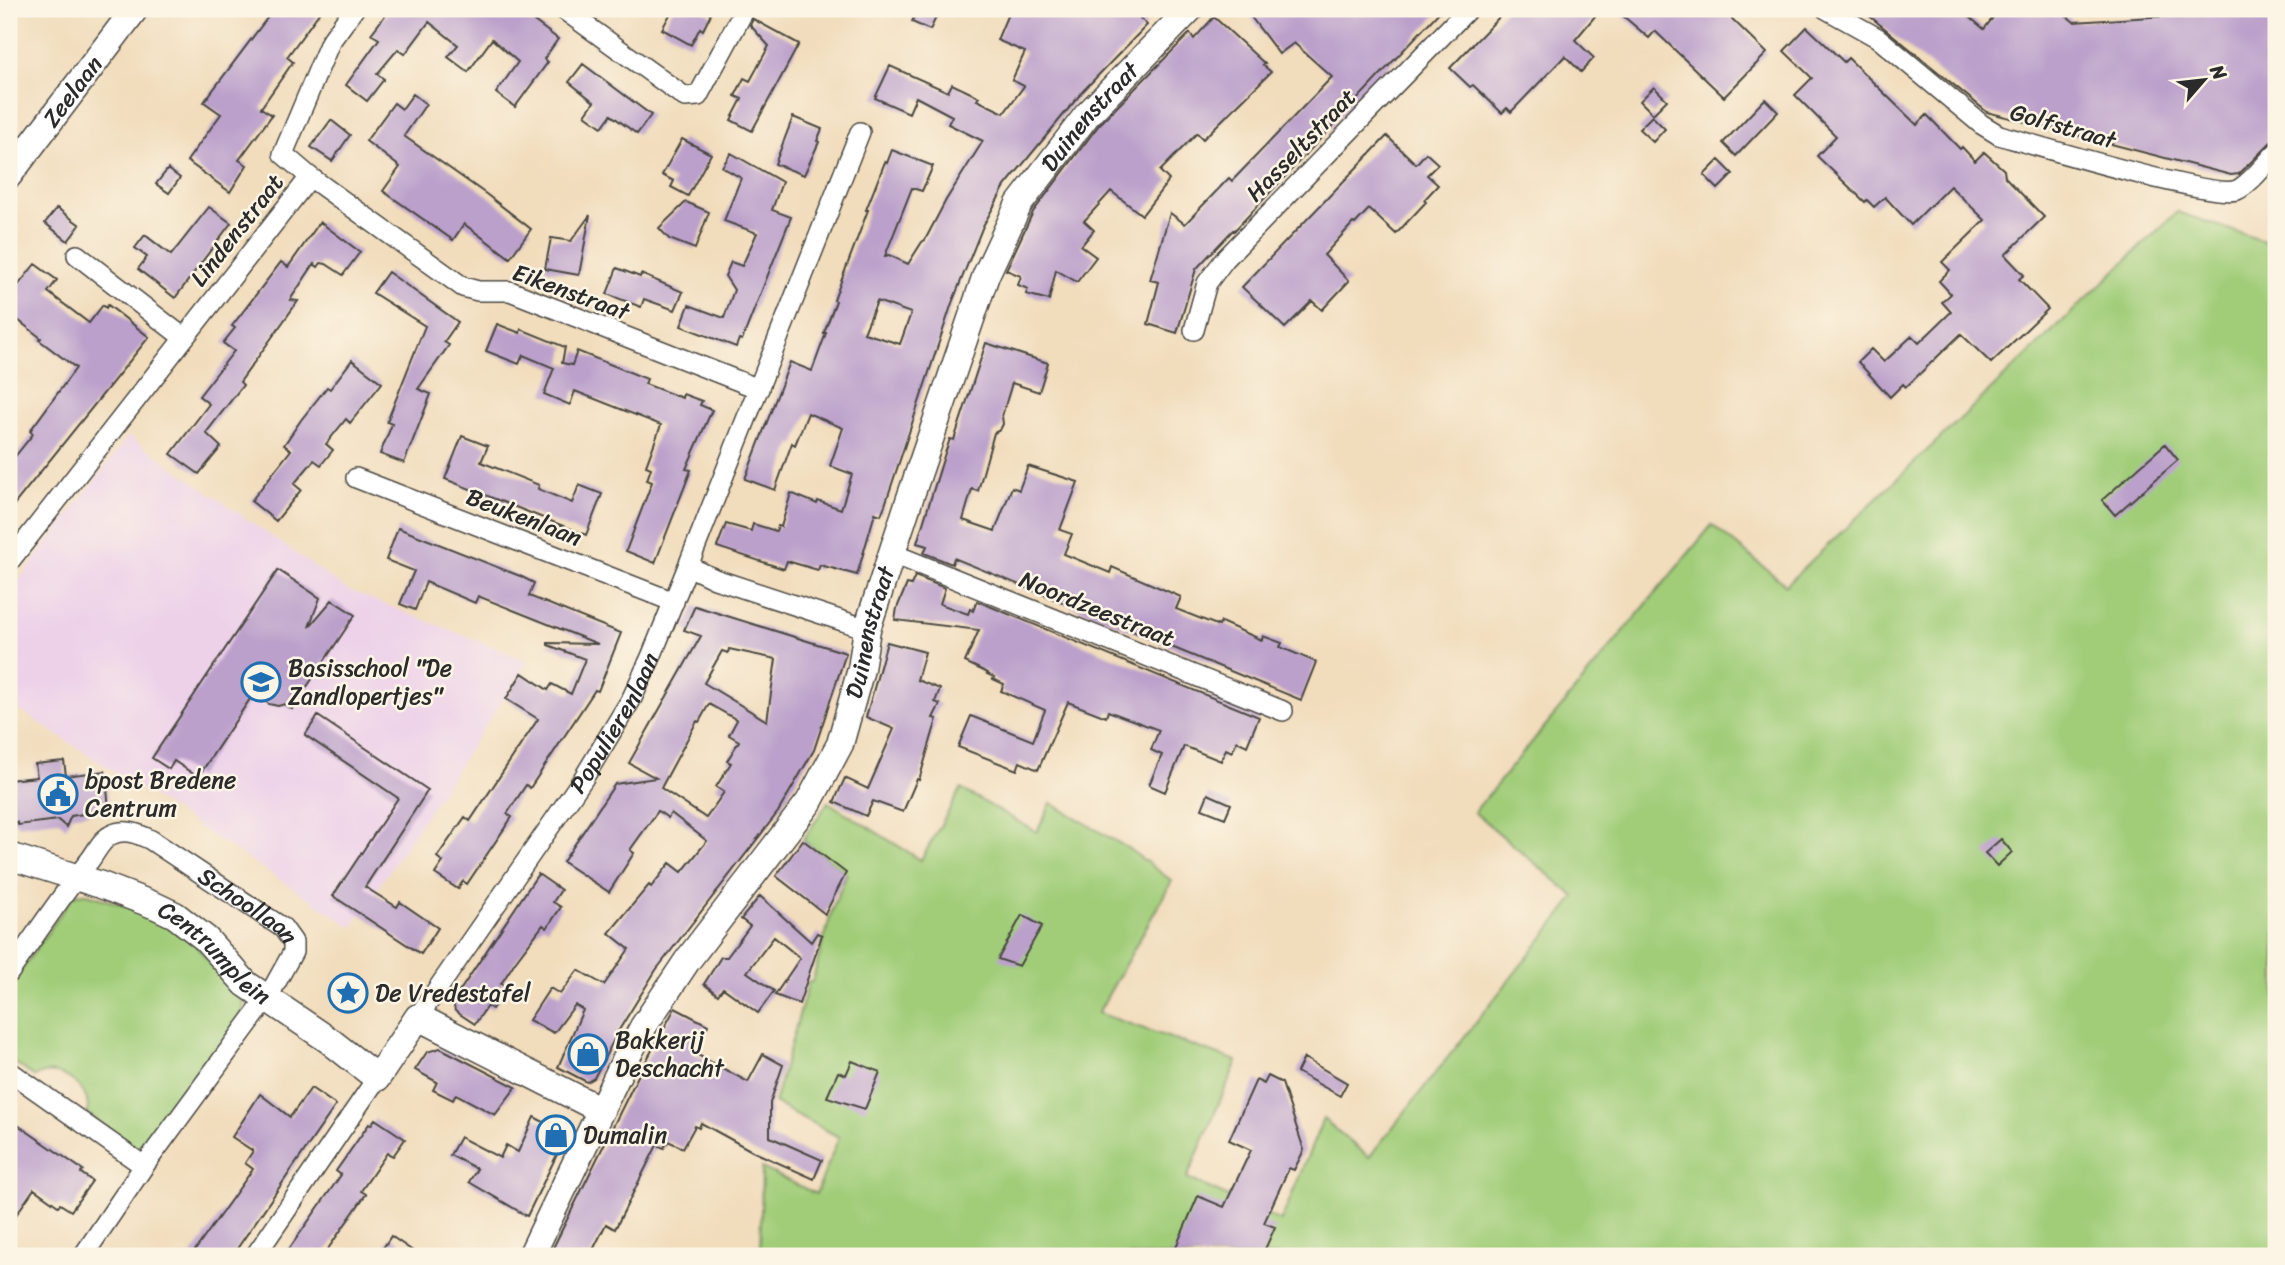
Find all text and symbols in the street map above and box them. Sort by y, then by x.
street label: Zeelaan [31,46,114,137]
north arrow [2170,46,2240,116]
street label: Duinenstraat [1030,51,1150,181]
text: N [2200,58,2237,87]
street label: Hasseltstraat [1235,78,1367,212]
street label: Golfstraat [2005,91,2122,161]
street label: Lindenstraat [179,164,295,296]
street label: Eikenstraat [507,251,637,333]
street label: Beukenlaan [460,476,588,558]
street label: Noordzeestraat [1013,559,1181,659]
street label: Duinenstraat [833,560,908,704]
street label: Populierenlaan [558,645,671,803]
place label: Basisschool "De Zandlopertjes" [288,647,452,717]
school or university icon: Basisschool "De Zandlopertjes" [240,661,282,703]
place label: bpost Bredene Centrum [85,759,236,829]
public building icon: bpost Bredene Centrum [37,773,79,815]
street label: Schoollaan [189,856,309,953]
street label: Centrumplein [151,889,280,1016]
place icon: De Vredestafel [327,972,369,1014]
place label: De Vredestafel [375,972,532,1014]
place label: Bakkerij Deschacht [615,1019,725,1089]
shop icon: Bakkerij Deschacht [567,1033,609,1075]
shop icon: Dumalin [535,1114,577,1156]
place label: Dumalin [583,1114,667,1156]

